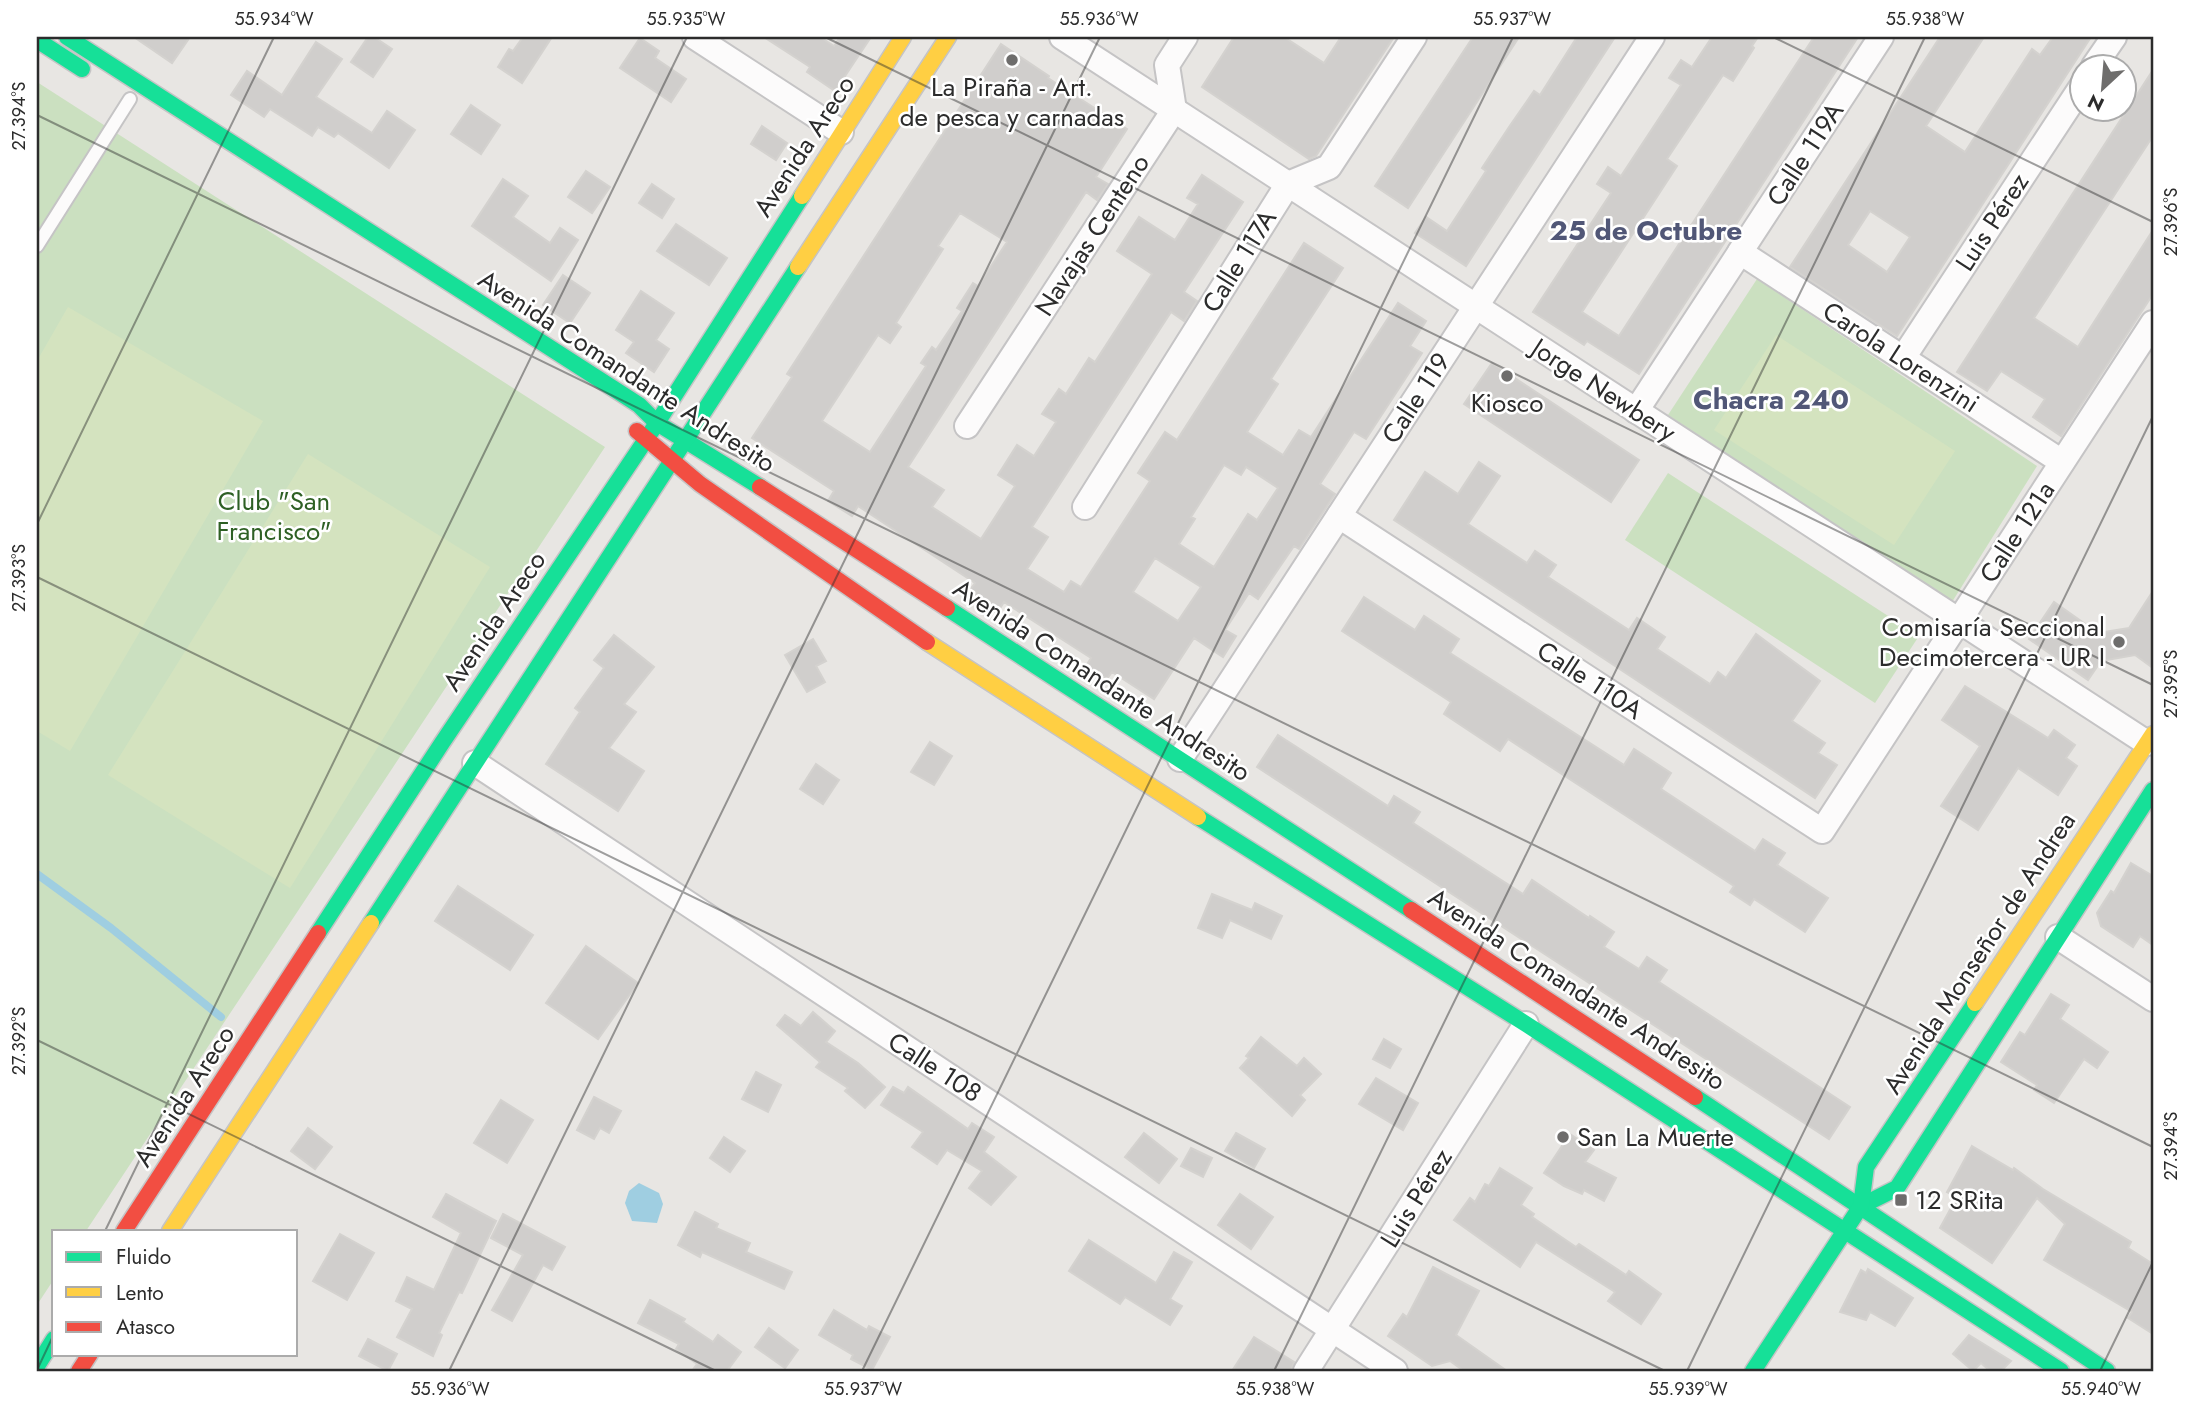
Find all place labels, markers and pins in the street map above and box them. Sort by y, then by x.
marker: La Piraña - Art. de pesca y carnadas [1004,52,1020,68]
place label: La Piraña - Art. de pesca y carnadas [900,68,1124,136]
marker: Kiosco [1499,368,1515,384]
place label: Kiosco [1471,384,1543,422]
place label: Comisaría Seccional Decimotercera - UR I [1879,608,2105,676]
marker: Comisaría Seccional Decimotercera - UR I [2111,634,2127,650]
place label: San La Muerte [1577,1118,1734,1156]
marker: San La Muerte [1555,1129,1571,1145]
place label: 12 SRita [1915,1181,2004,1219]
marker: 12 SRita [1893,1192,1909,1208]

